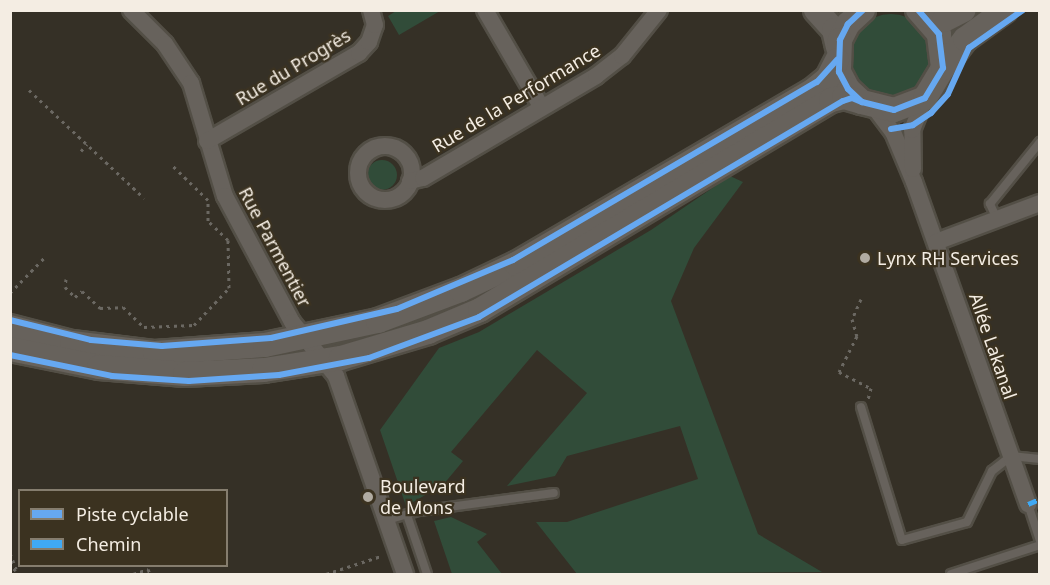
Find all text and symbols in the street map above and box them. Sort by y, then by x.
street label: Rue du Progrès [232,24,354,110]
street label: Rue de la Performance [428,39,604,157]
street label: Rue Parmentier [234,183,316,311]
place label: Lynx RH Services [877,247,1019,269]
marker: Lynx RH Services [858,251,872,265]
street label: Allée Lakanal [965,290,1021,402]
place label: Boulevard de Mons [380,476,466,518]
legend [18,489,228,567]
marker: Boulevard de Mons [361,490,375,504]
text: Piste cyclable [76,502,189,526]
text: Chemin [76,532,141,556]

